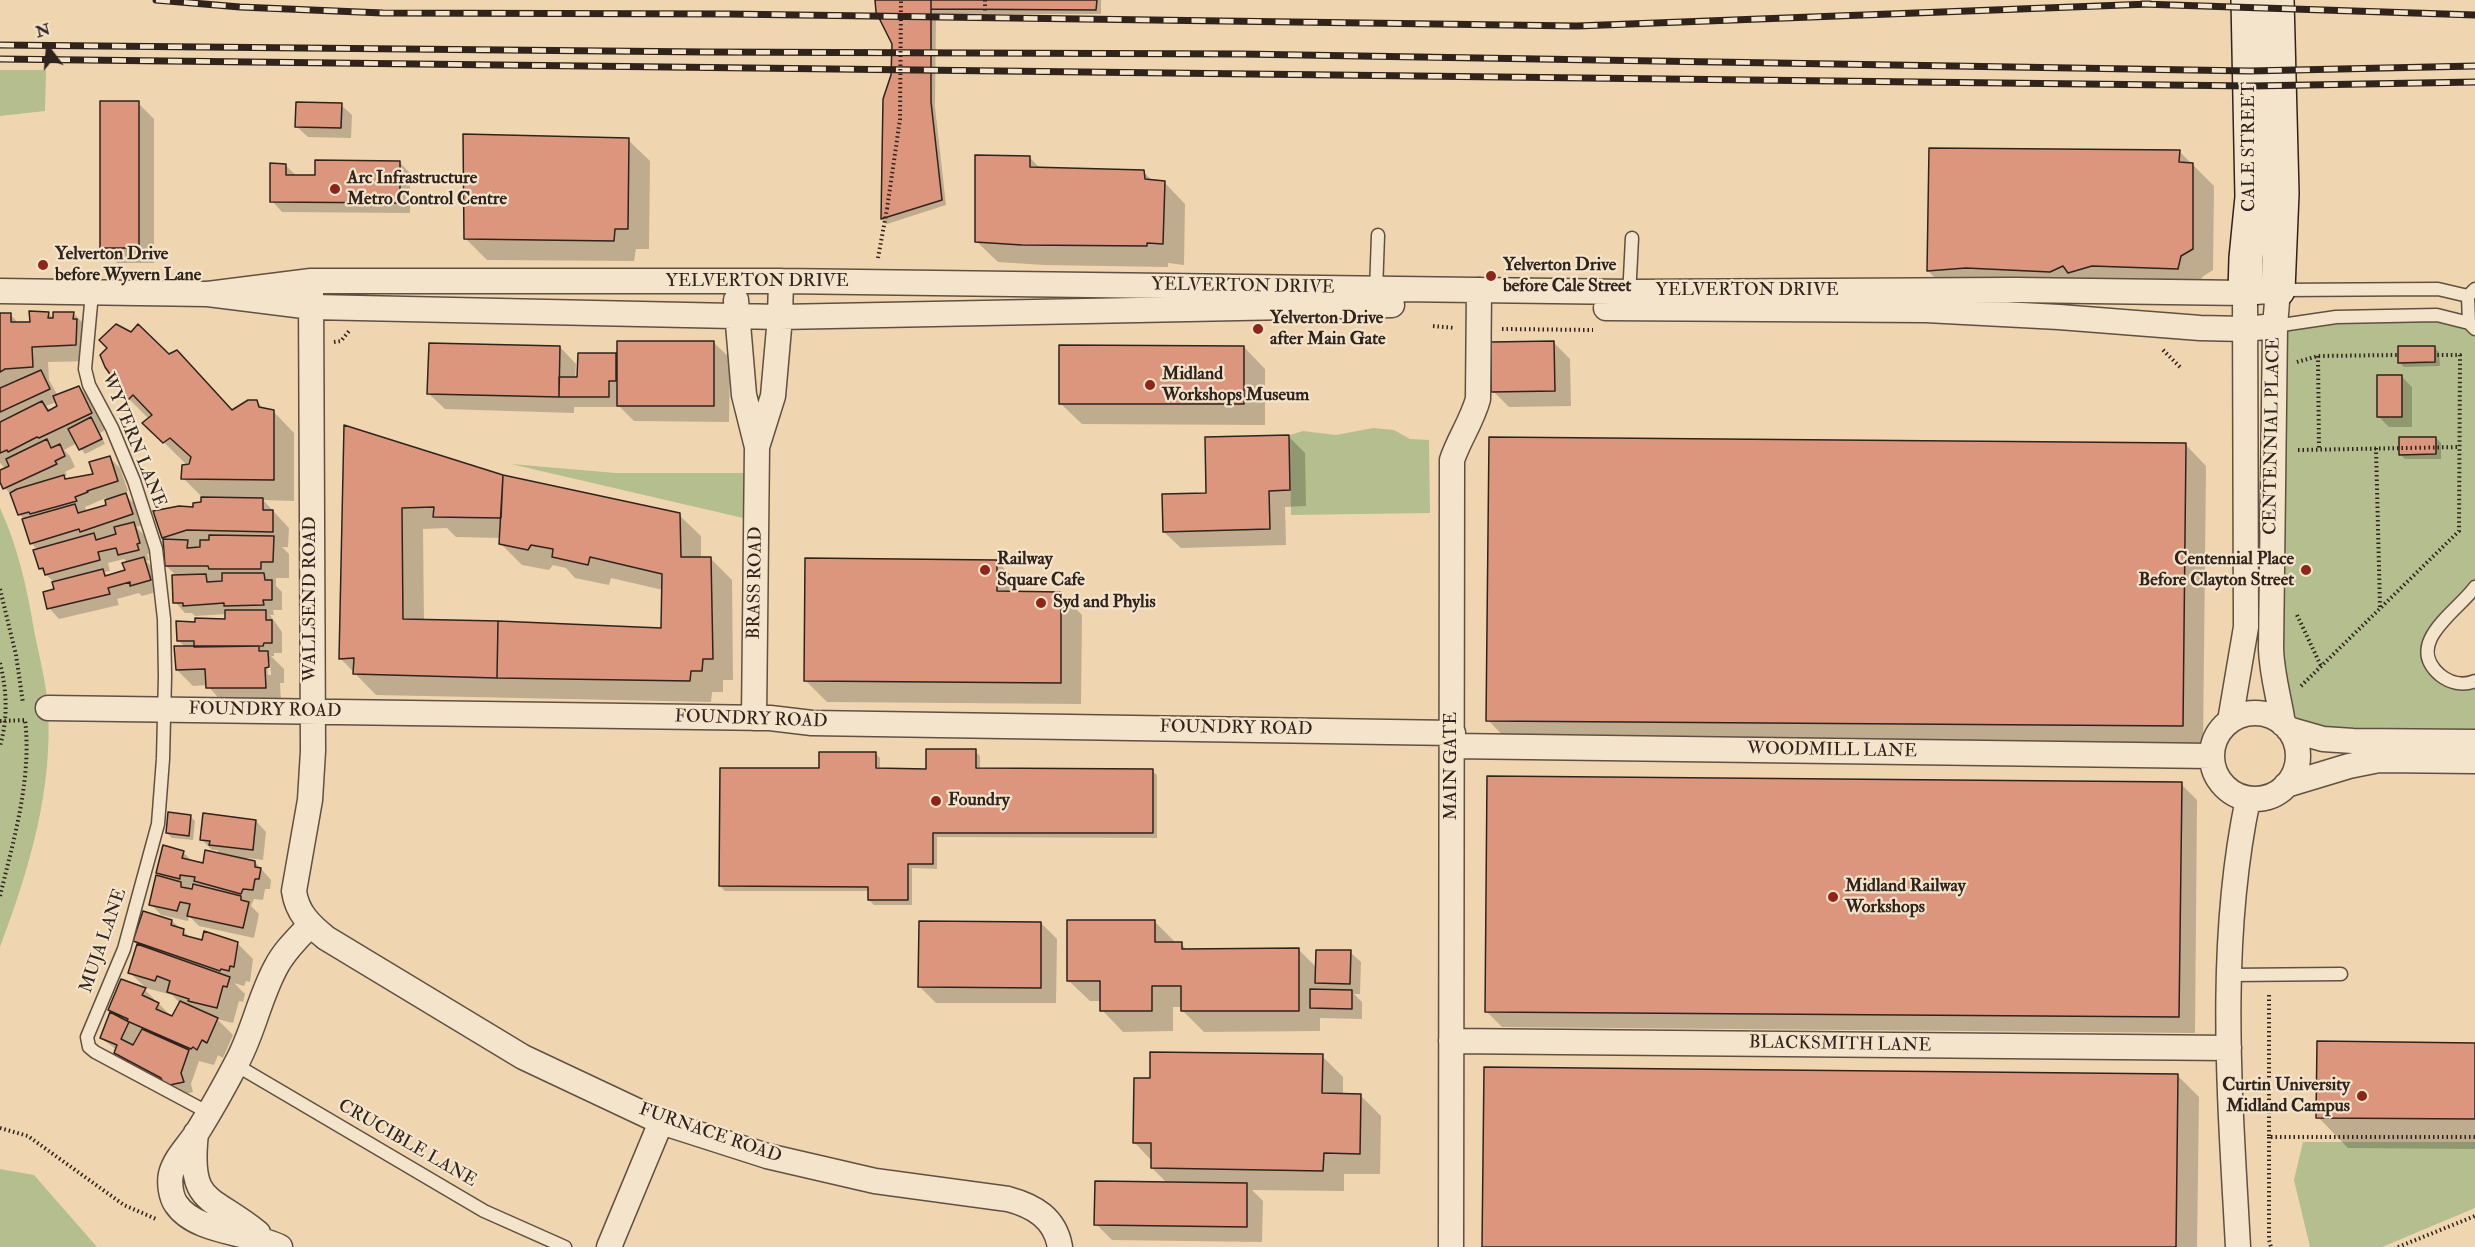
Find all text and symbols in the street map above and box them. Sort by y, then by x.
north arrow [18,18,78,78]
text: N [33,19,53,42]
street label: CALE STREET [2239,82,2261,212]
place label: Arc Infrastructure Metro Control Centre [347,168,507,210]
marker: Arc Infrastructure Metro Control Centre [328,182,342,196]
place label: Yelverton Drive before Wyvern Lane [55,244,201,286]
place label: Yelverton Drive before Cale Street [1503,255,1631,298]
marker: Yelverton Drive before Wyvern Lane [36,258,50,272]
marker: Yelverton Drive before Cale Street [1484,269,1498,283]
street label: YELVERTON DRIVE [665,271,849,293]
street label: YELVERTON DRIVE [1151,275,1335,299]
street label: YELVERTON DRIVE [1655,280,1839,302]
place label: Yelverton Drive after Main Gate [1270,308,1386,350]
marker: Yelverton Drive after Main Gate [1251,322,1265,336]
street label: CENTENNIAL PLACE [2260,337,2286,535]
place label: Midland Workshops Museum [1162,364,1309,406]
street label: WYVERN LANE [96,370,170,512]
marker: Midland Workshops Museum [1143,378,1157,392]
street label: WALLSEND ROAD [300,516,322,682]
street label: BRASS ROAD [744,526,768,640]
place label: Railway Square Cafe [997,549,1085,592]
place label: Centennial Place Before Clayton Street [2138,549,2294,592]
marker: Railway Square Cafe [978,563,992,577]
marker: Centennial Place Before Clayton Street [2299,563,2313,577]
place label: Syd and Phylis [1053,592,1156,614]
marker: Syd and Phylis [1034,596,1048,610]
street label: FOUNDRY ROAD [188,699,342,723]
street label: FOUNDRY ROAD [674,707,828,733]
street label: MAIN GATE [1441,712,1463,820]
street label: FOUNDRY ROAD [1159,717,1313,741]
street label: WOODMILL LANE [1747,739,1917,763]
place label: Foundry [948,790,1010,812]
marker: Foundry [929,794,943,808]
place label: Midland Railway Workshops [1845,876,1966,918]
street label: MUJA LANE [76,886,132,996]
marker: Midland Railway Workshops [1826,890,1840,904]
street label: BLACKSMITH LANE [1749,1033,1931,1057]
place label: Curtin University Midland Campus [2222,1075,2350,1118]
marker: Curtin University Midland Campus [2355,1089,2369,1103]
street label: CRUCIBLE LANE [334,1096,480,1192]
street label: FURNACE ROAD [636,1099,784,1169]

